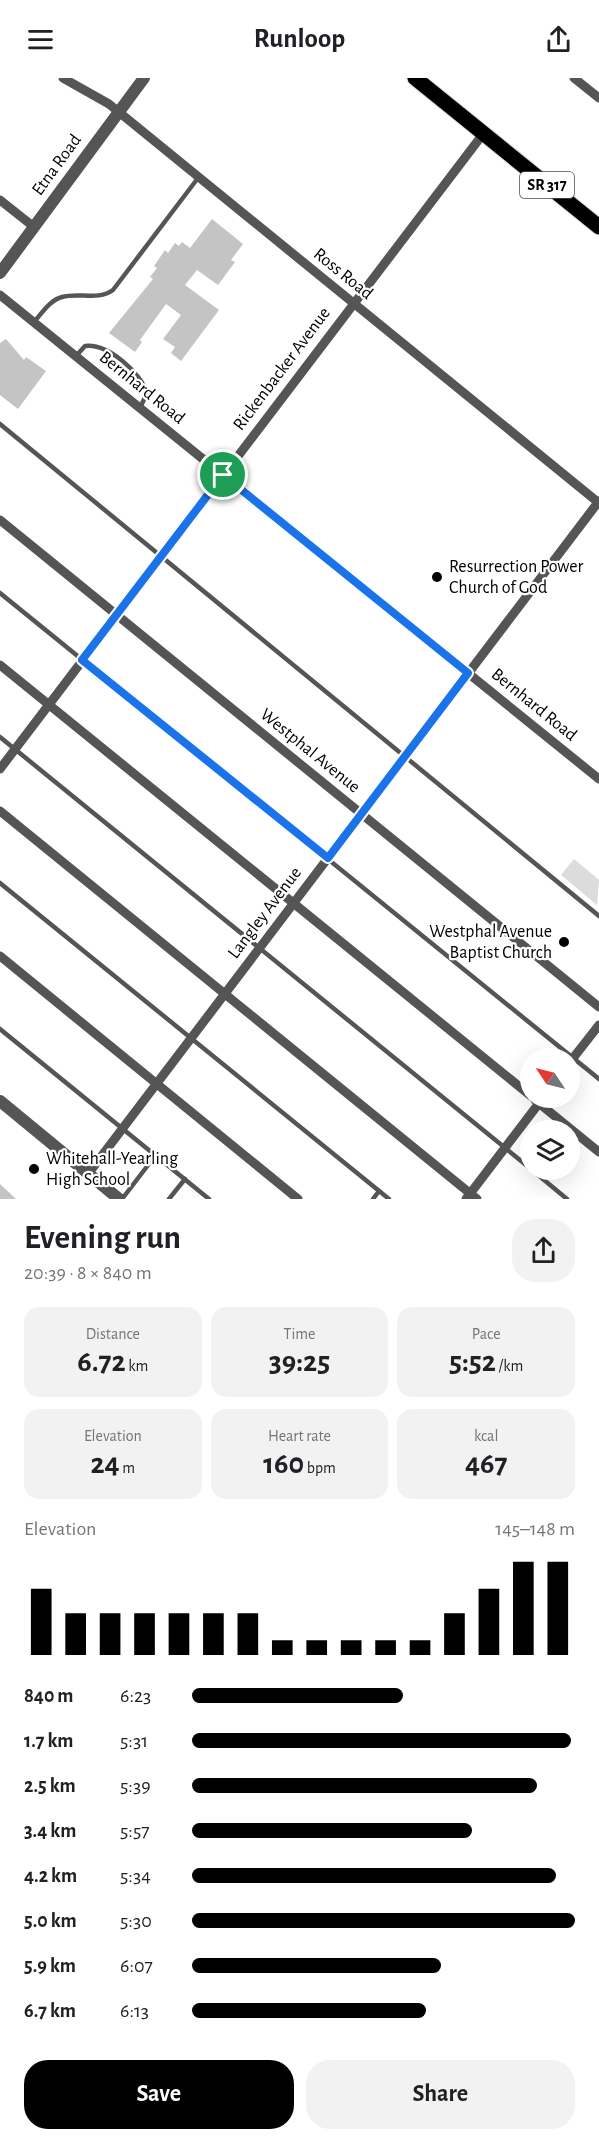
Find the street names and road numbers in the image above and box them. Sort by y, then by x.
street label: Etna Road [29,131,85,199]
road number: SR 317 [520,172,574,198]
street label: Ross Road [310,245,376,303]
street label: Rickenbacker Avenue [230,304,334,434]
street label: Bernhard Road [96,348,188,428]
street label: Bernhard Road [488,665,580,745]
street label: Westphal Avenue [257,705,363,797]
street label: Langley Avenue [225,864,305,962]

